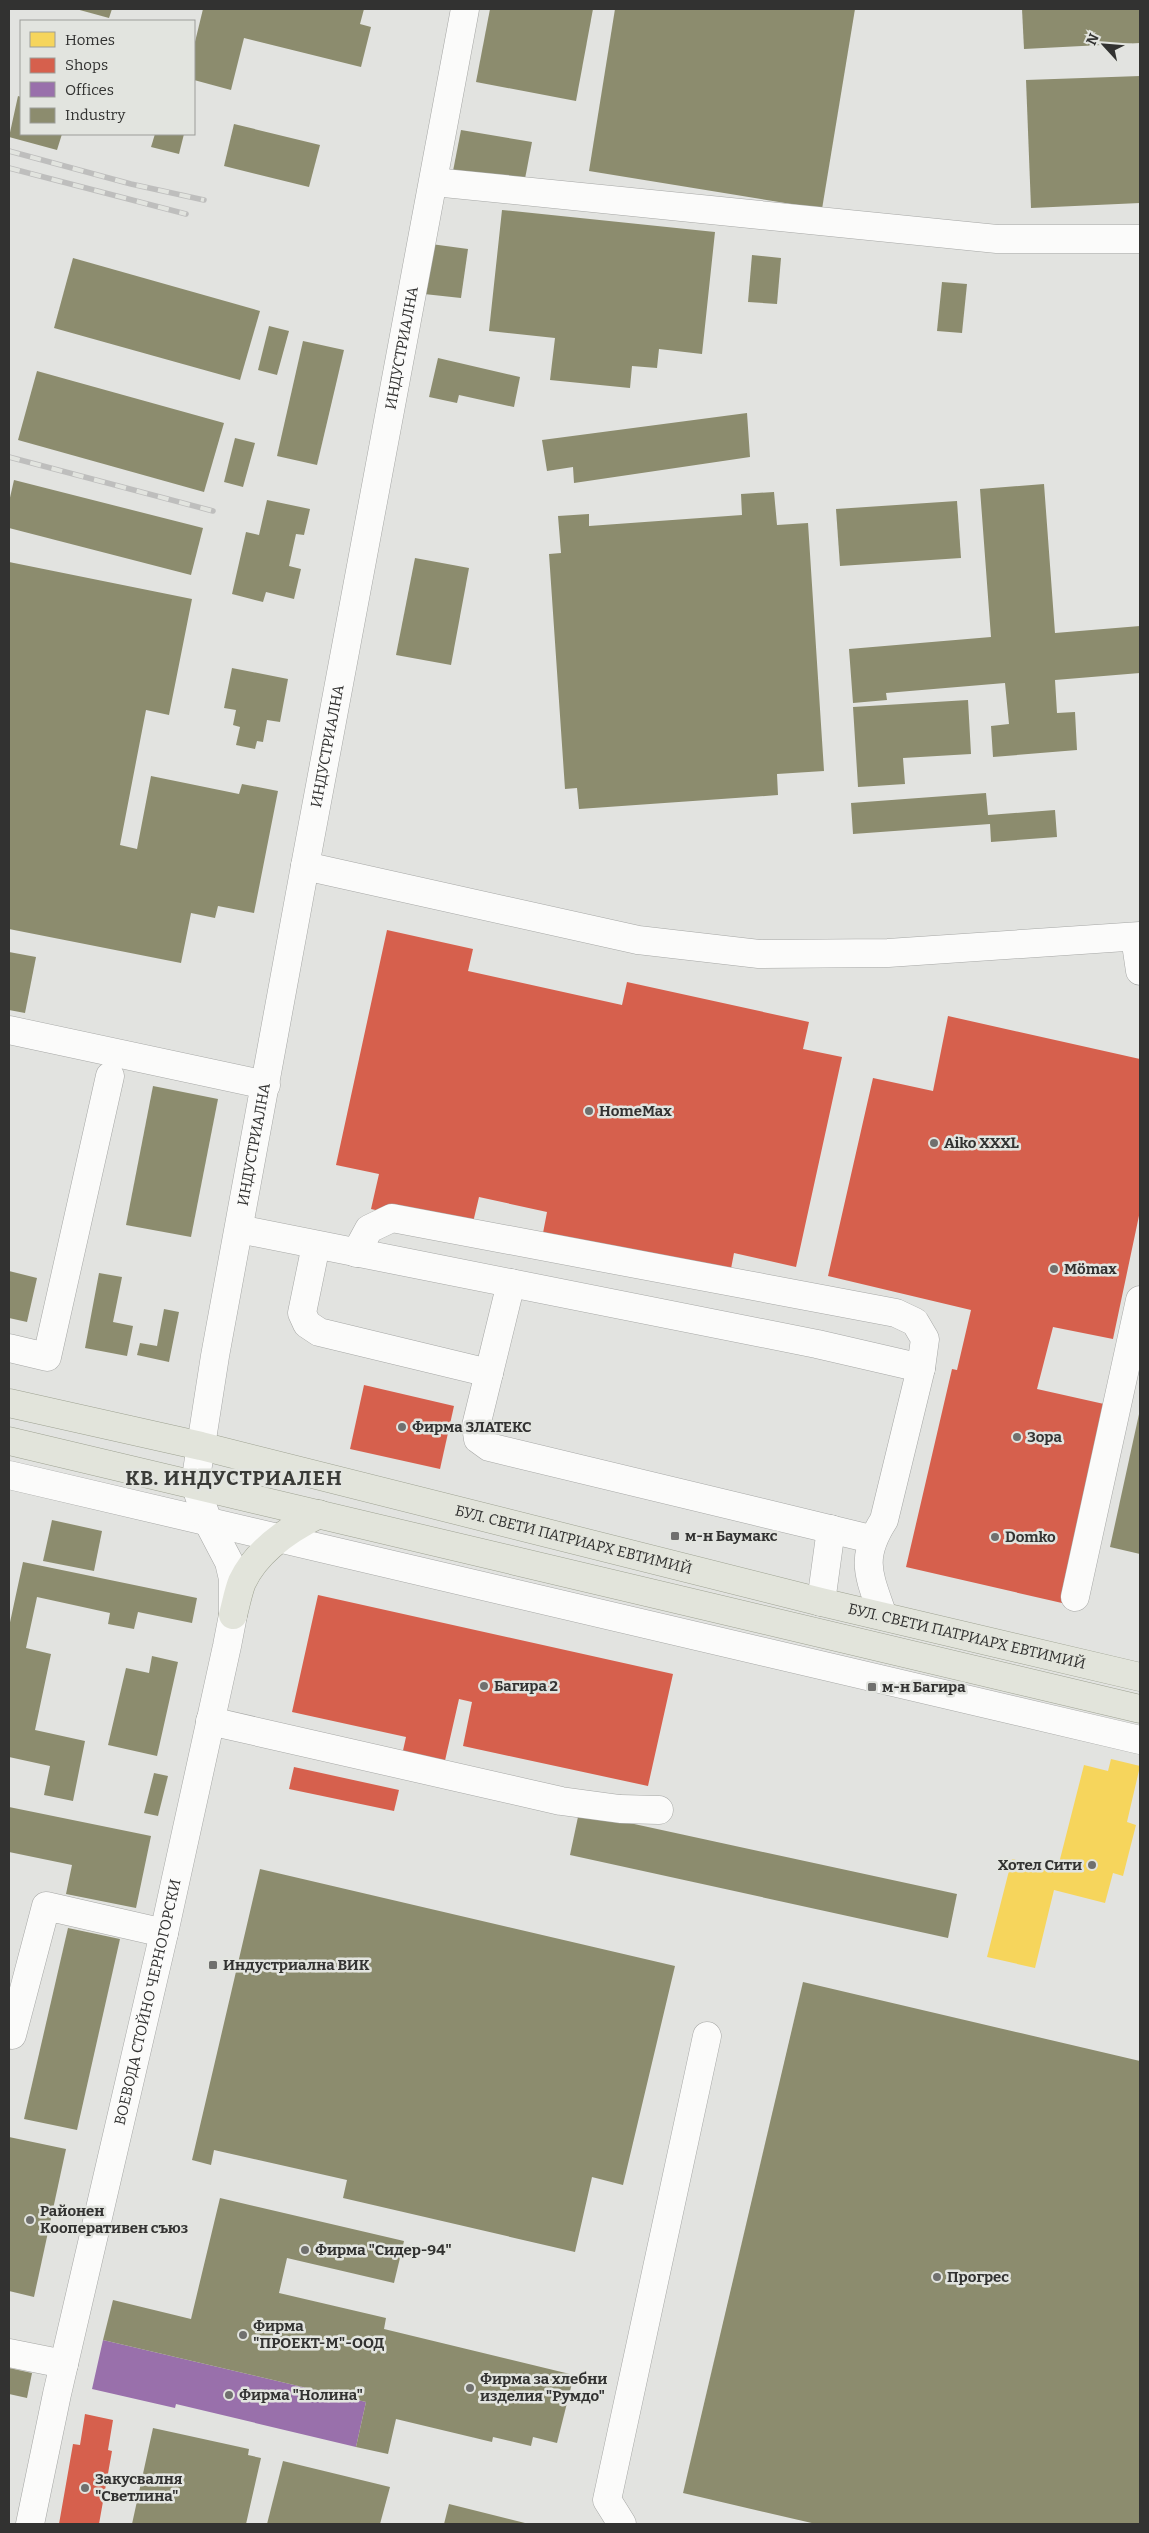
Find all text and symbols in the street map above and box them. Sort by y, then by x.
legend [20,20,195,135]
north arrow [1079,20,1129,70]
text: Homes [65,31,115,49]
text: N [1083,31,1103,48]
text: Shops [65,56,108,74]
text: Offices [65,81,114,99]
text: Industry [65,106,125,124]
street label: ИНДУСТРИАЛНА [381,285,422,411]
street label: ИНДУСТРИАЛНА [307,683,348,809]
street label: ИНДУСТРИАЛНА [234,1081,274,1207]
place label: HomeMax [599,1102,672,1120]
marker: HomeMax [583,1105,595,1117]
place label: Aiko XXXL [944,1134,1019,1152]
marker: Aiko XXXL [928,1137,940,1149]
place label: Mömax [1064,1260,1117,1278]
marker: Mömax [1048,1263,1060,1275]
place label: Фирма ЗЛАТЕКС [412,1418,532,1436]
marker: Фирма ЗЛАТЕКС [396,1421,408,1433]
place label: Зора [1027,1428,1062,1446]
marker: Зора [1011,1431,1023,1443]
district label: КВ. ИНДУСТРИАЛЕН [125,1466,343,1490]
street label: БУЛ. СВЕТИ ПАТРИАРХ ЕВТИМИЙ [453,1501,694,1578]
place label: м-н Баумакс [685,1527,778,1545]
place label: Domko [1005,1528,1056,1546]
marker: м-н Баумакс [669,1530,681,1542]
marker: Domko [989,1531,1001,1543]
street label: БУЛ. СВЕТИ ПАТРИАРХ ЕВТИМИЙ [846,1600,1088,1673]
place label: Багира 2 [494,1677,558,1695]
place label: м-н Багира [882,1678,966,1696]
marker: Багира 2 [478,1680,490,1692]
marker: м-н Багира [866,1681,878,1693]
place label: Хотел Сити [998,1856,1082,1874]
marker: Хотел Сити [1086,1859,1098,1871]
street label: ВОЕВОДА СТОЙНО ЧЕРНОГОРСКИ [111,1877,185,2127]
place label: Индустриална ВИК [223,1956,370,1974]
marker: Индустриална ВИК [207,1959,219,1971]
place label: Районен Кооперативен съюз [40,2202,188,2237]
marker: Районен Кооперативен съюз [24,2214,36,2226]
place label: Фирма "Сидер-94" [315,2241,452,2259]
marker: Фирма "Сидер-94" [299,2244,311,2256]
place label: Прогрес [947,2268,1009,2286]
marker: Прогрес [931,2271,943,2283]
place label: Фирма "ПРОЕКТ-М"-ООД [253,2317,385,2352]
marker: Фирма "ПРОЕКТ-М"-ООД [237,2329,249,2341]
place label: Фирма за хлебни изделия "Румдо" [480,2370,607,2405]
marker: Фирма за хлебни изделия "Румдо" [464,2382,476,2394]
place label: Фирма "Нолина" [239,2386,363,2404]
marker: Фирма "Нолина" [223,2389,235,2401]
place label: Закусвалня "Светлина" [95,2470,183,2505]
marker: Закусвалня "Светлина" [79,2482,91,2494]

